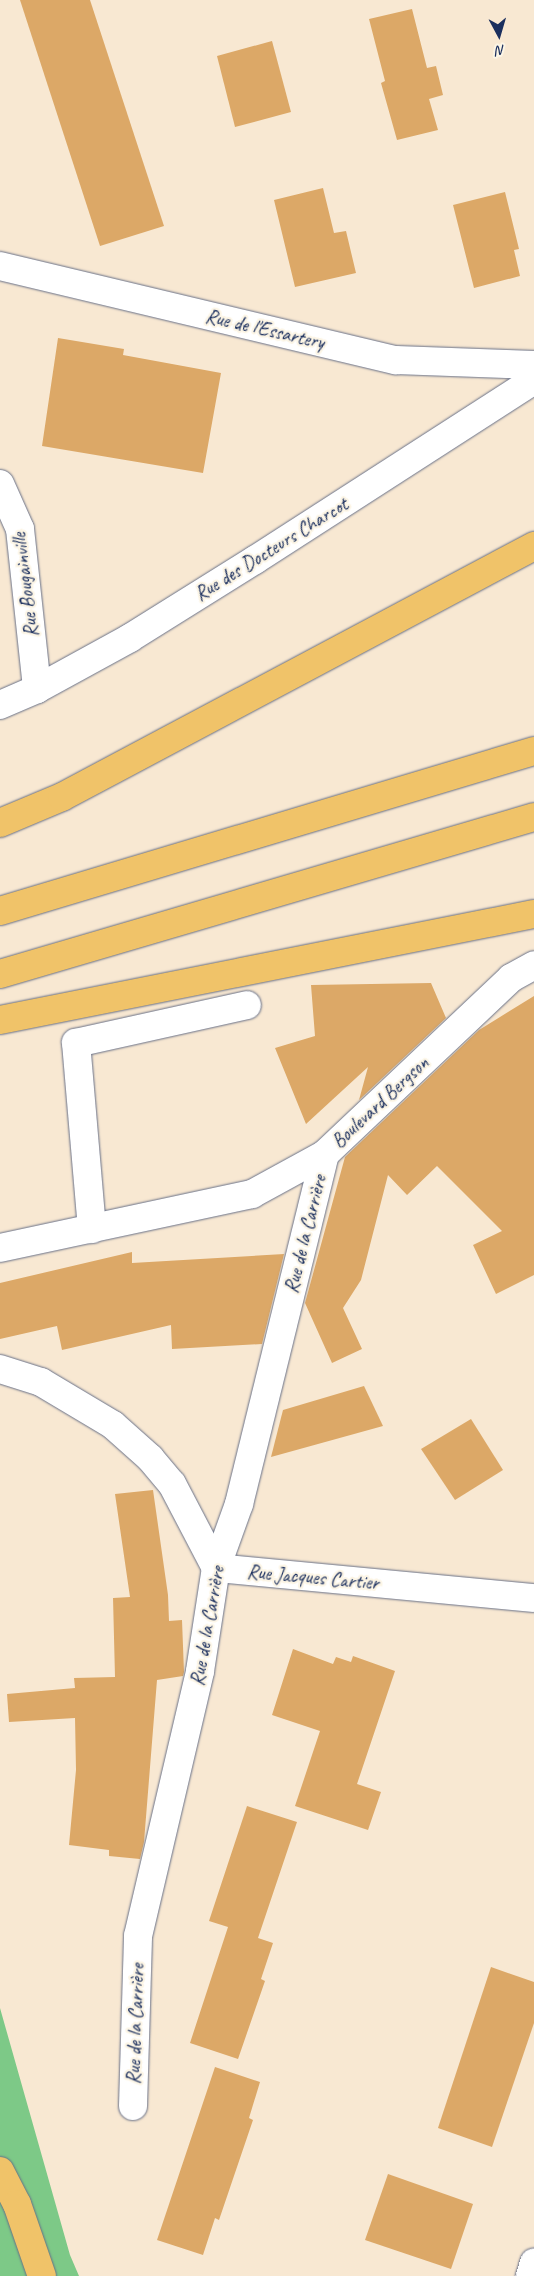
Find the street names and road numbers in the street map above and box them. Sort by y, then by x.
street label: Rue de l'Essartery [203,304,327,354]
street label: Rue des Docteurs Charcot [190,492,352,606]
street label: Rue Bougainville [7,531,43,639]
street label: Boulevard Bergson [326,1051,434,1153]
street label: Rue de la Carrière [279,1172,331,1296]
street label: Rue Jacques Cartier [246,1559,380,1595]
street label: Rue de la Carrière [185,1564,229,1688]
street label: Rue de la Carrière [121,1963,149,2085]

